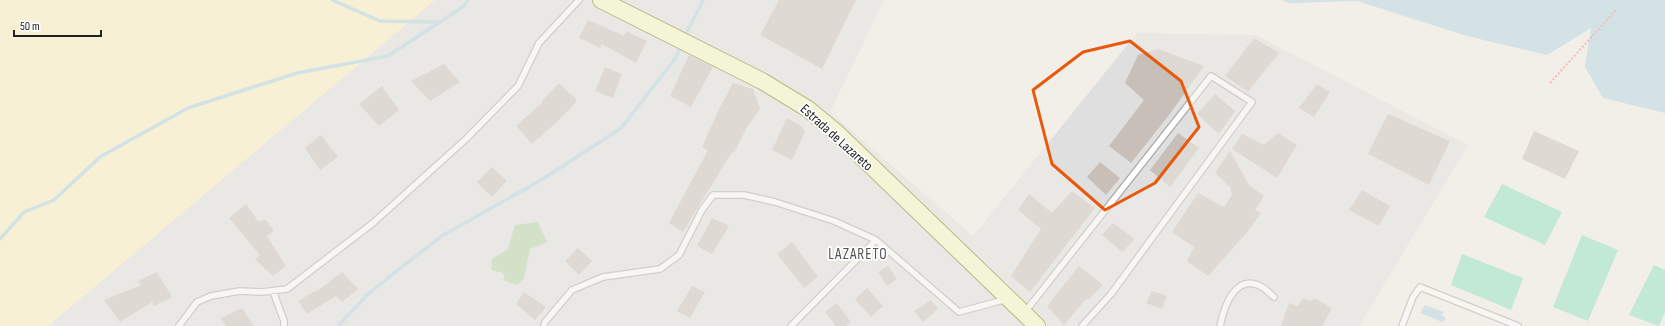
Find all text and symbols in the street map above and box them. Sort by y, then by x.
scale bar [14,12,101,38]
text: 50 m [20,19,40,34]
street label: Estrada de Lazareto [797,100,877,175]
district label: LAZARETO [828,245,888,264]

